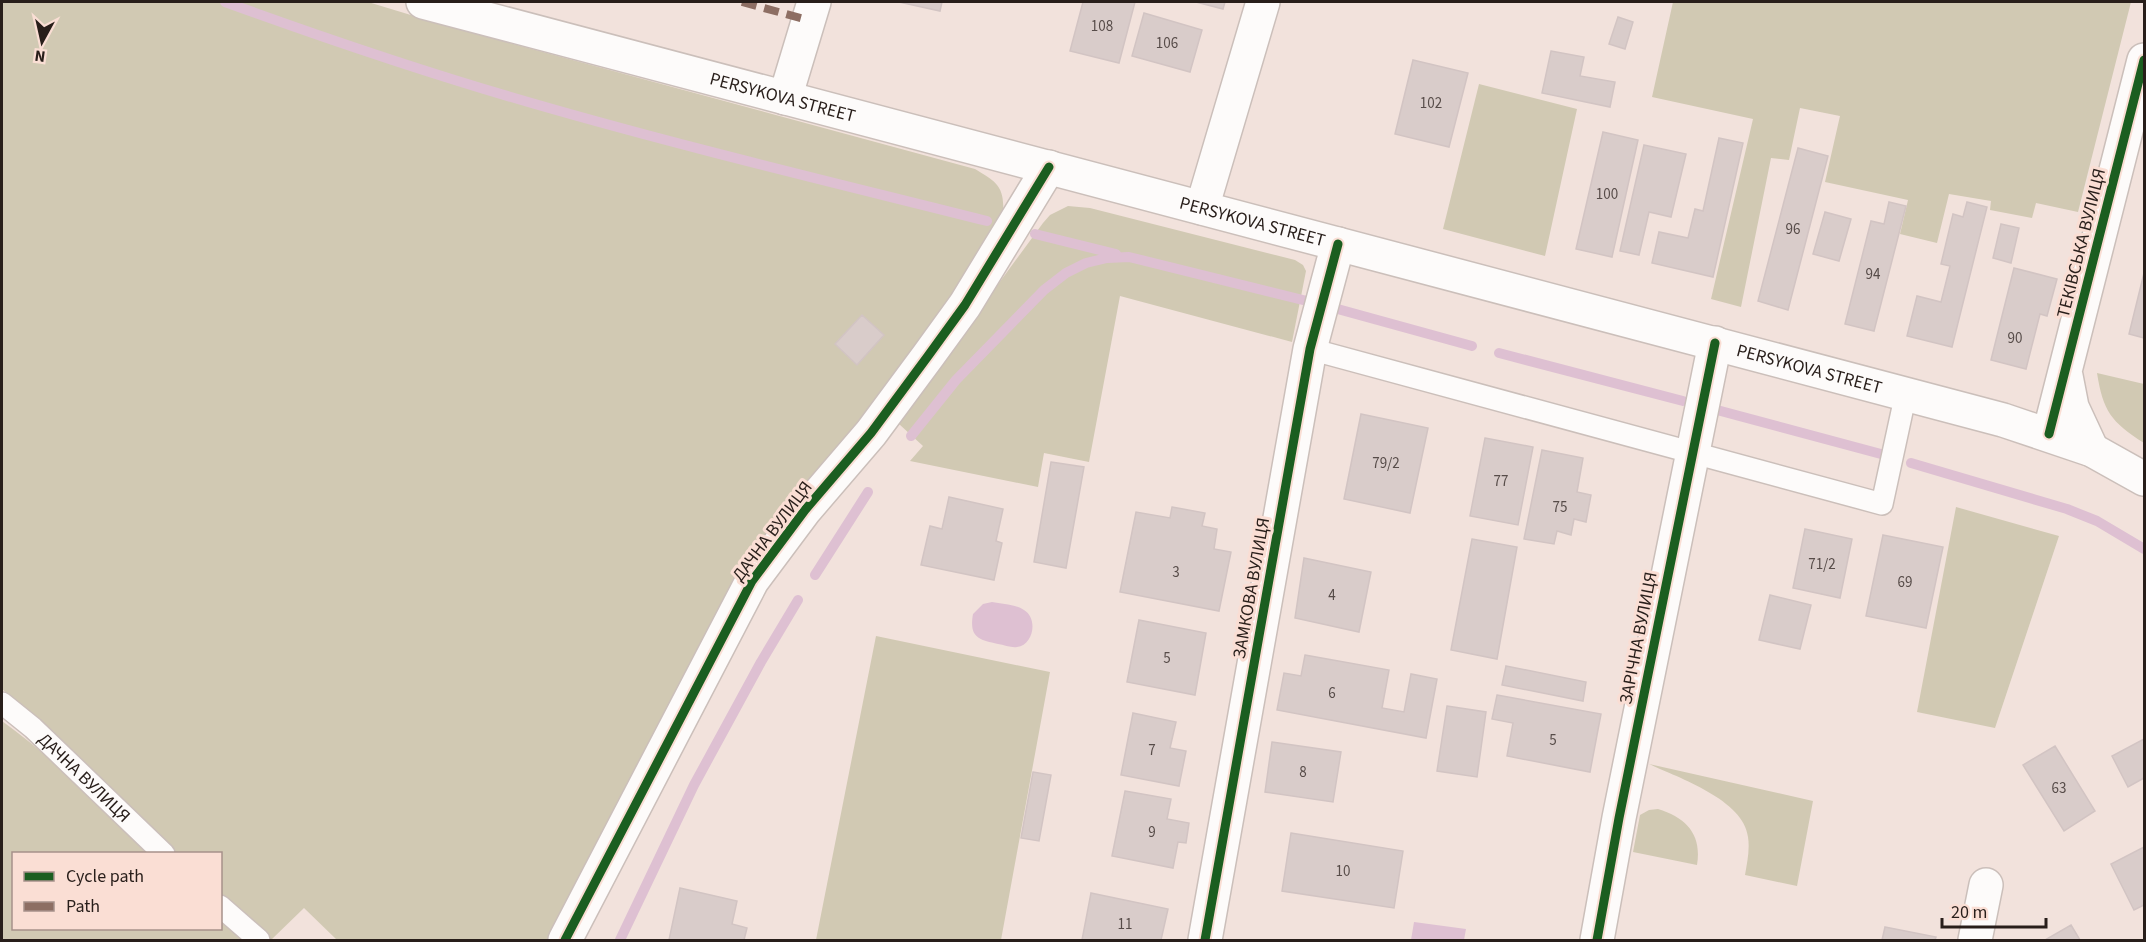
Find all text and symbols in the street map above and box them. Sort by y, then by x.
north arrow [12,12,72,72]
house number: 108 [1091,16,1113,37]
house number: 106 [1156,33,1178,54]
text: N [33,44,47,67]
street label: PERSYKOVA STREET [707,66,858,129]
house number: 102 [1420,93,1442,114]
street label: ТЕКІВСЬКА ВУЛИЦЯ [2051,166,2112,321]
house number: 100 [1596,184,1618,205]
street label: PERSYKOVA STREET [1177,191,1328,253]
house number: 96 [1786,219,1800,240]
house number: 94 [1866,264,1881,285]
house number: 90 [2008,328,2022,349]
street label: PERSYKOVA STREET [1734,338,1885,401]
house number: 79/2 [1372,453,1400,474]
house number: 77 [1494,471,1508,492]
street label: ДАЧНА ВУЛИЦЯ [726,476,818,587]
house number: 75 [1553,497,1567,518]
street label: ЗАМКОВА ВУЛИЦЯ [1227,516,1276,661]
house number: 71/2 [1808,554,1836,575]
house number: 3 [1172,562,1180,583]
street label: ЗАРІЧНА ВУЛИЦЯ [1613,570,1664,706]
house number: 69 [1898,572,1912,593]
house number: 4 [1328,585,1336,606]
house number: 5 [1163,648,1171,669]
house number: 6 [1328,683,1336,704]
street label: ДАЧНА ВУЛИЦЯ [32,727,136,828]
house number: 5 [1549,730,1557,751]
house number: 7 [1148,740,1156,761]
house number: 8 [1299,762,1307,783]
house number: 63 [2052,778,2066,799]
house number: 9 [1148,822,1156,843]
legend [12,852,222,930]
house number: 10 [1336,861,1350,882]
text: Cycle path [66,864,144,889]
scale bar [1942,891,2046,929]
text: Path [66,894,100,919]
text: 20 m [1951,900,1987,925]
house number: 11 [1118,914,1132,935]

